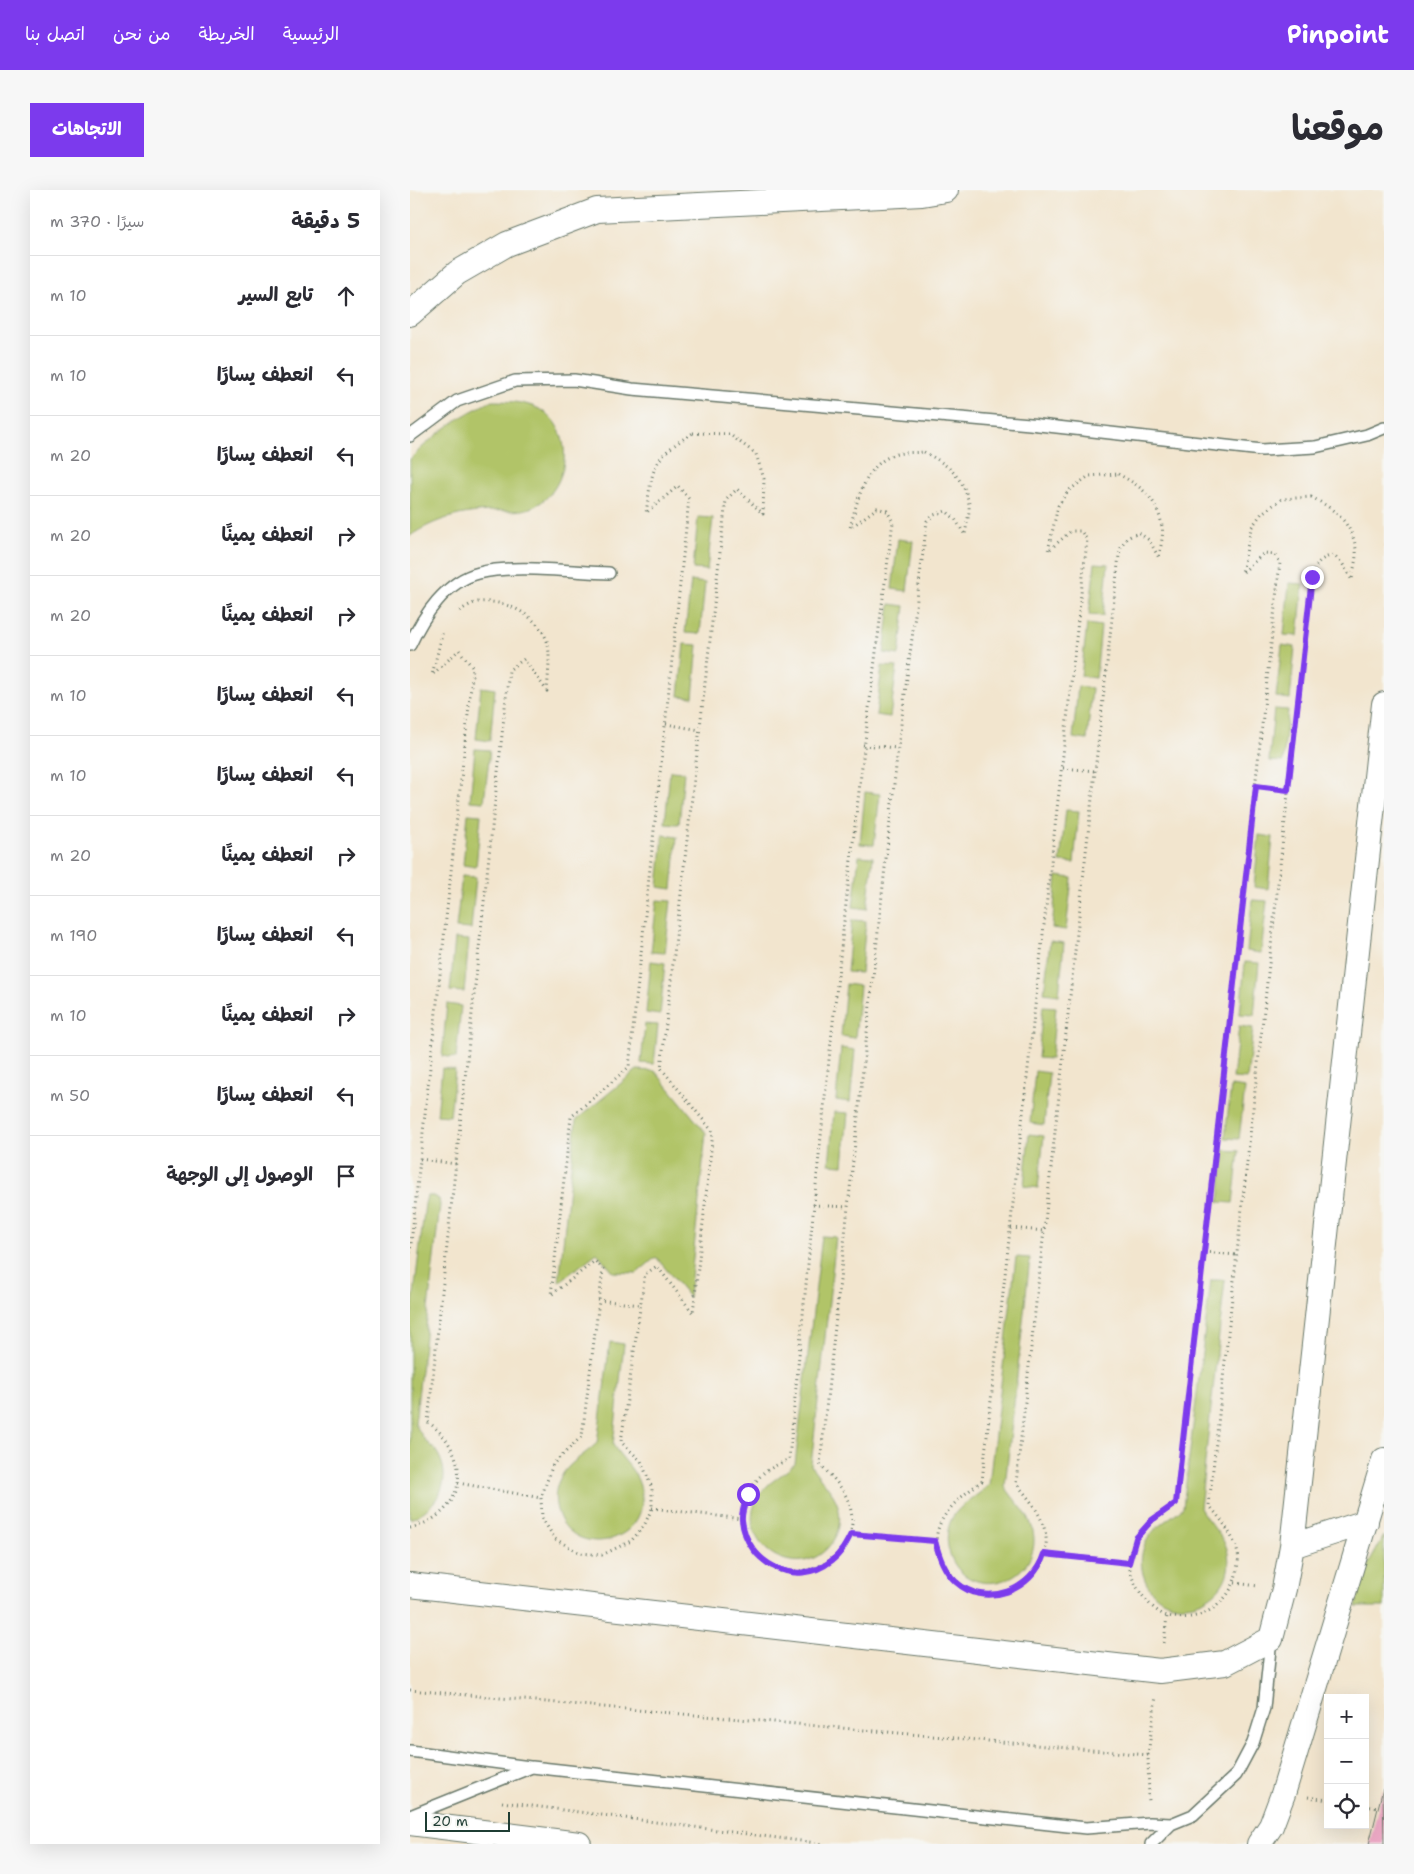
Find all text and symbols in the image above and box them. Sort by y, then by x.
text: Pinpoint [1287,19,1389,51]
text: اتصل بنا [25,22,85,46]
text: من نحن [113,22,171,46]
text: الخريطة [199,22,255,46]
text: الرئيسية [283,22,339,46]
button: الاتجاهات [30,103,144,157]
text: موقعنا [1291,104,1384,151]
text: 5 دقيقة [291,207,360,235]
text: سيرًا · 370 m [50,211,144,232]
text: تابع السير [239,282,313,307]
icon: ahead [332,282,360,310]
text: 10 m [50,285,87,306]
text: انعطف يسارًا [217,362,313,387]
icon: left [332,362,360,390]
text: 10 m [50,365,87,386]
text: انعطف يسارًا [217,442,313,467]
icon: left [332,442,360,470]
text: 20 m [50,445,91,466]
text: انعطف يمينًا [222,522,313,547]
icon: right [332,522,360,550]
text: 20 m [50,525,91,546]
route end [1301,566,1324,589]
text: انعطف يمينًا [222,602,313,627]
icon: right [332,602,360,630]
text: 20 m [50,605,91,626]
text: انعطف يسارًا [217,682,313,707]
icon: left [332,682,360,710]
text: 10 m [50,685,87,706]
text: انعطف يسارًا [217,762,313,787]
icon: left [332,762,360,790]
text: 10 m [50,765,87,786]
text: انعطف يمينًا [222,842,313,867]
icon: right [332,842,360,870]
text: 20 m [50,845,91,866]
text: انعطف يسارًا [217,922,313,947]
icon: left [332,922,360,950]
text: 190 m [50,925,97,946]
text: انعطف يمينًا [222,1002,313,1027]
icon: right [332,1002,360,1030]
text: 10 m [50,1005,87,1026]
text: انعطف يسارًا [217,1082,313,1107]
icon: left [332,1082,360,1110]
text: 50 m [50,1085,90,1106]
text: الوصول إلى الوجهة [166,1162,313,1187]
icon: arrive [332,1162,360,1190]
route start [737,1483,760,1506]
map controls [1324,1694,1369,1829]
button: + [1324,1694,1369,1739]
button: − [1324,1739,1369,1784]
button: locate [1324,1784,1369,1829]
scale bar [425,1809,510,1832]
text: 20 m [432,1812,468,1830]

